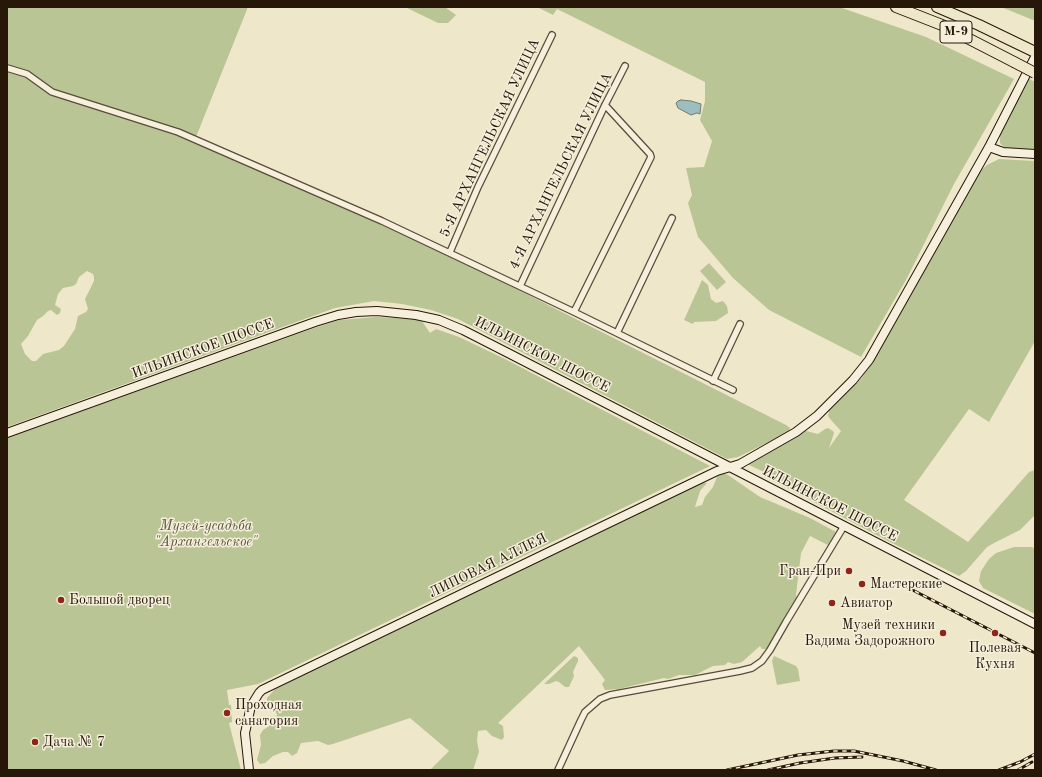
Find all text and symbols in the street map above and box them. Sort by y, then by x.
road number: М-9 [940,21,972,43]
street label: 5-Я АРХАНГЕЛЬСКАЯ УЛИЦА [436,36,544,240]
street label: 4-Я АРХАНГЕЛЬСКАЯ УЛИЦА [506,70,616,272]
street label: ИЛЬИНСКОЕ ШОССЕ [471,313,613,397]
street label: ИЛЬИНСКОЕ ШОССЕ [130,315,276,383]
street label: ИЛЬИНСКОЕ ШОССЕ [759,462,901,546]
park label: Музей-усадьба "Архангельское" [154,518,258,550]
street label: ЛИПОВАЯ АЛЛЕЯ [426,530,550,602]
place label: Гран-При [779,563,841,579]
marker: Гран-При [844,566,854,576]
place label: Мастерские [870,576,942,592]
marker: Мастерские [857,579,867,589]
place label: Большой дворец [69,592,170,608]
marker: Большой дворец [56,595,66,605]
place label: Авиатор [840,595,893,611]
marker: Авиатор [827,598,837,608]
place label: Музей техники Вадима Задорожного [804,617,935,650]
marker: Музей техники Вадима Задорожного [938,628,948,638]
marker: Полевая Кухня [990,628,1000,638]
place label: Полевая Кухня [969,640,1021,672]
place label: Проходная санатория [235,697,302,730]
marker: Проходная санатория [222,708,232,718]
place label: Дача № 7 [43,734,105,750]
marker: Дача № 7 [30,737,40,747]

